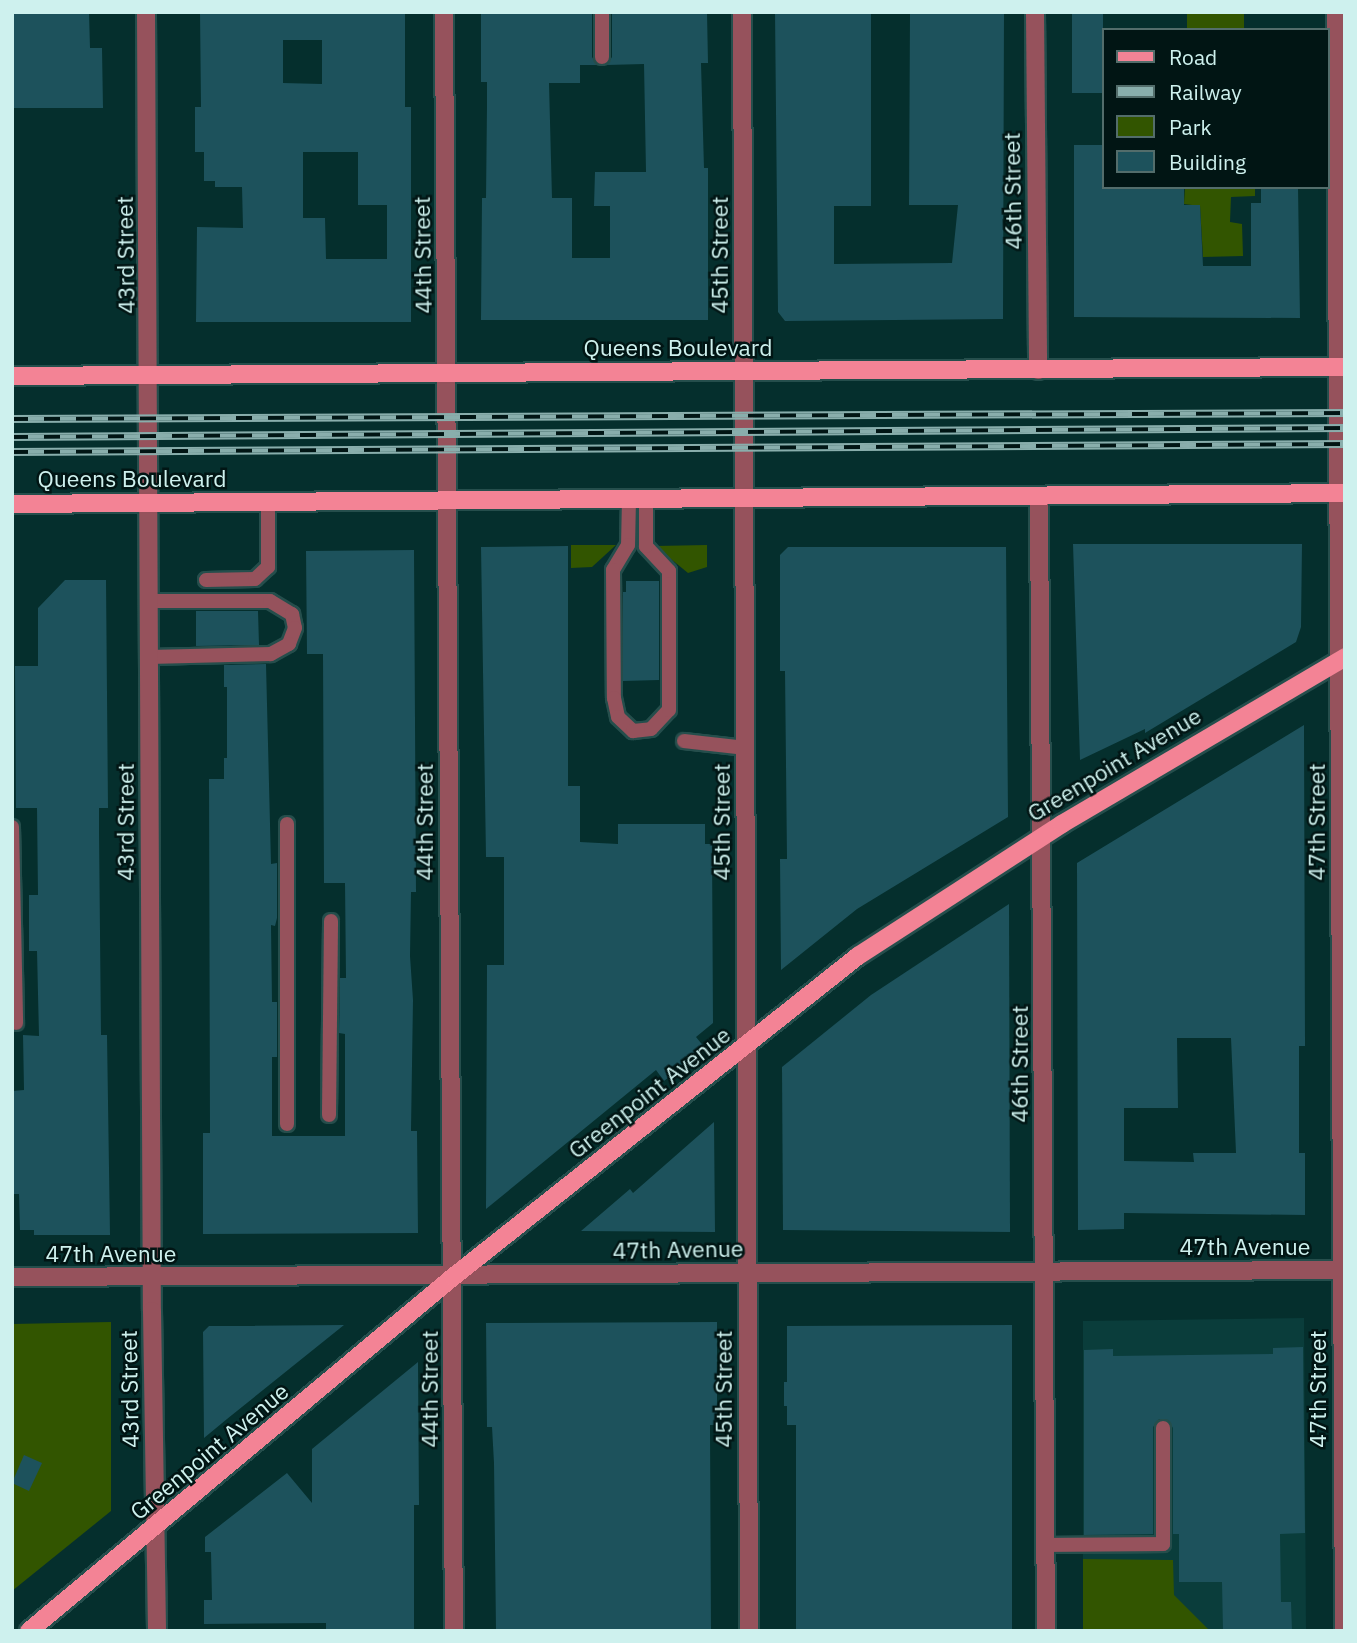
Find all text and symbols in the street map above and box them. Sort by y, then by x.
legend [1102,28,1329,189]
text: Road [1169,43,1217,71]
text: Railway [1169,78,1242,106]
text: Park [1169,113,1212,141]
street label: 46th Street [997,132,1027,250]
text: Building [1169,148,1246,176]
street label: 43rd Street [110,196,140,314]
street label: 44th Street [407,196,437,314]
street label: 45th Street [705,196,733,314]
street label: Queens Boulevard [584,333,772,361]
street label: Queens Boulevard [38,464,226,492]
street label: Greenpoint Avenue [1022,701,1206,827]
street label: 43rd Street [111,763,139,881]
street label: 44th Street [410,763,438,881]
street label: 45th Street [707,763,735,881]
street label: 47th Street [1302,763,1330,881]
street label: 46th Street [1005,1005,1033,1123]
street label: Greenpoint Avenue [563,1020,735,1164]
street label: 47th Avenue [1180,1232,1310,1260]
street label: 47th Avenue [612,1234,744,1264]
street label: 47th Avenue [46,1239,176,1267]
street label: 43rd Street [114,1330,144,1448]
street label: 44th Street [415,1330,443,1448]
street label: 45th Street [709,1330,737,1448]
street label: 47th Street [1303,1330,1331,1448]
street label: Greenpoint Avenue [124,1377,294,1525]

